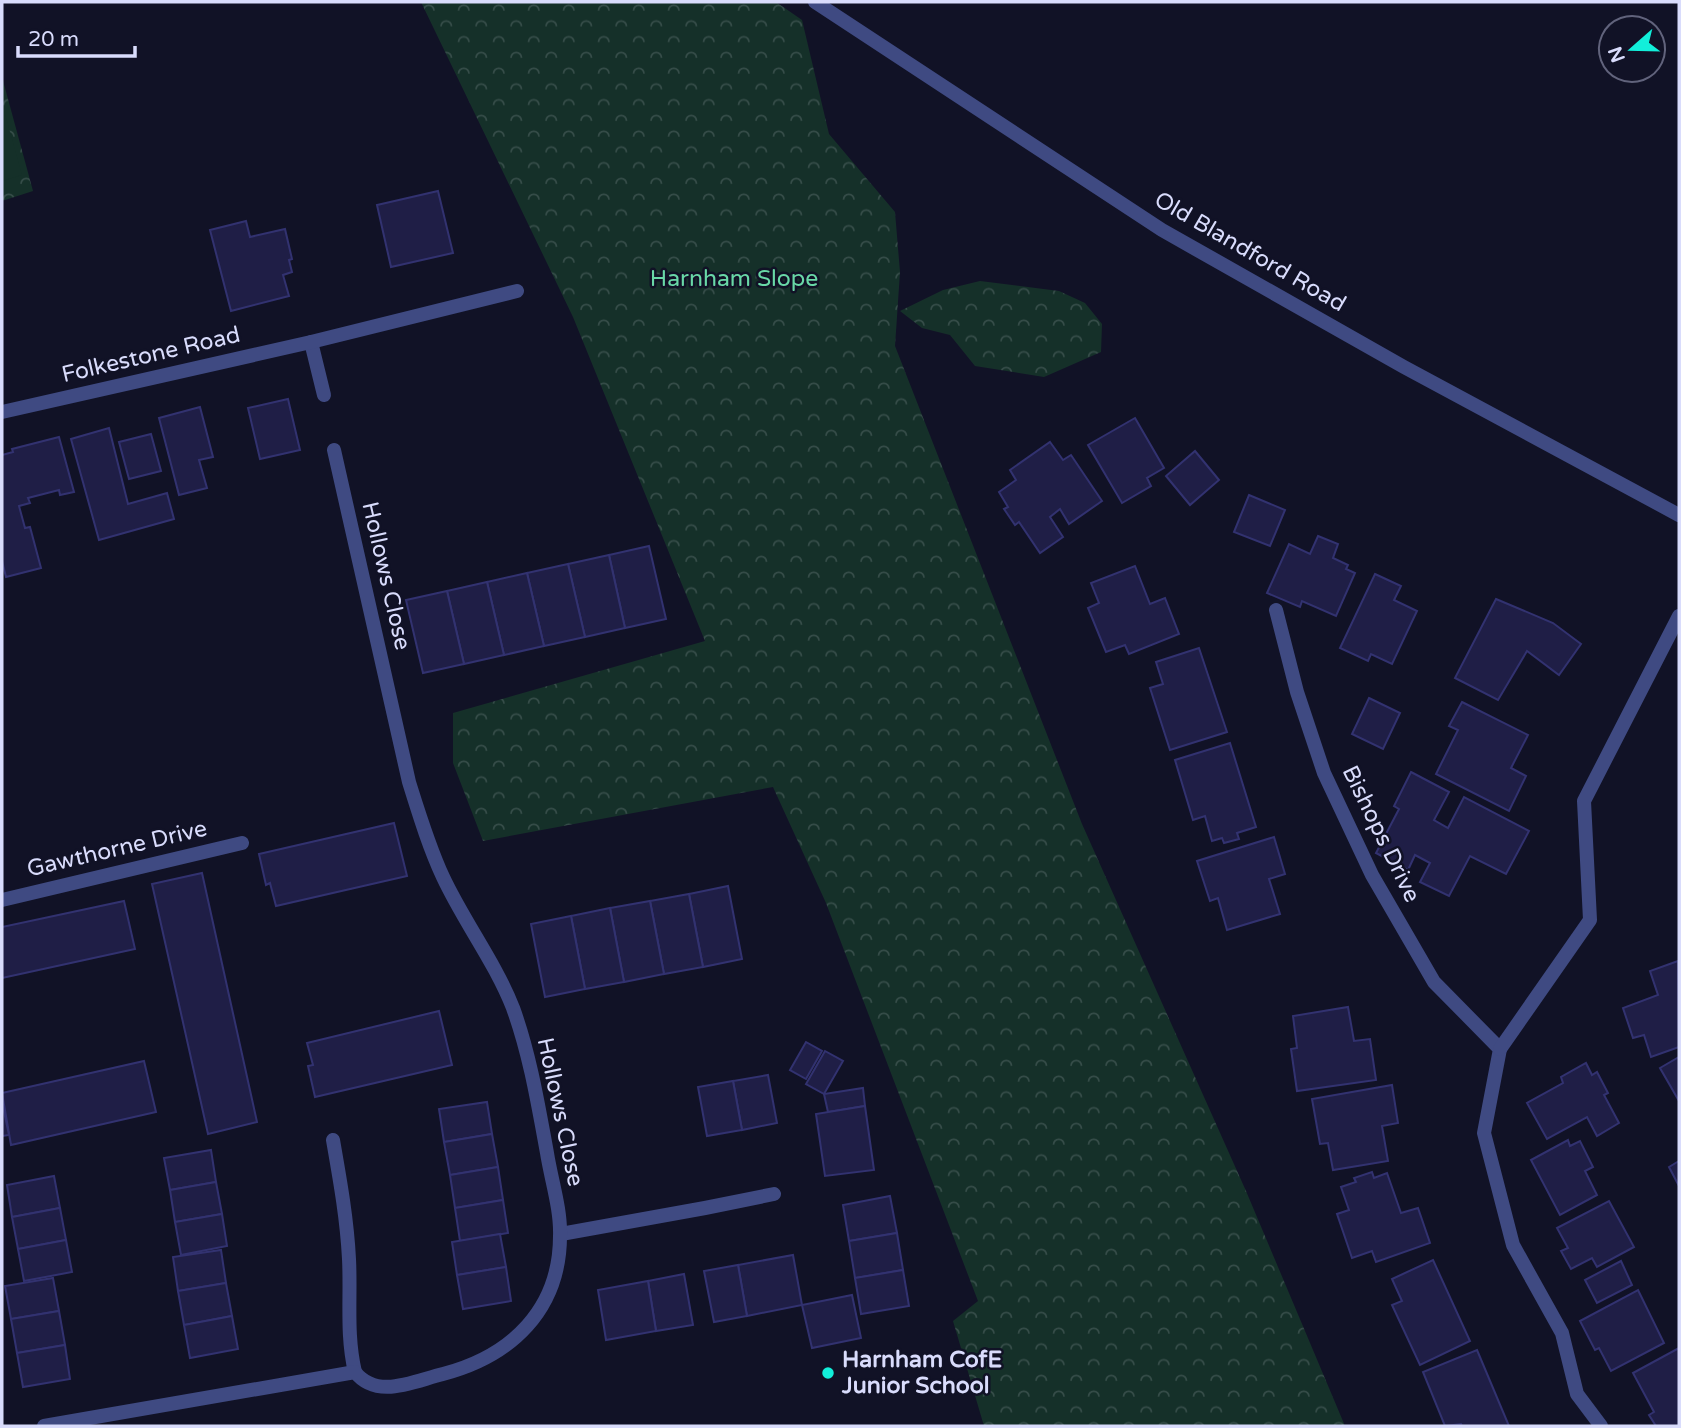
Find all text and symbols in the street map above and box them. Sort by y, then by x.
scale bar [18,14,135,58]
north arrow [1597,14,1667,84]
text: 20 m [28,27,79,52]
text: N [1604,44,1630,65]
street label: Old Blandford Road [1149,186,1351,318]
park label: Harnham Slope [650,265,818,293]
street label: Folkestone Road [59,321,243,389]
street label: Hollows Close [355,499,417,653]
street label: Bishops Drive [1336,761,1426,907]
street label: Gawthorne Drive [24,815,210,883]
street label: Hollows Close [531,1035,589,1189]
place label: Harnham CofE Junior School [841,1346,1002,1400]
marker: Harnham CofE Junior School [820,1365,836,1381]

